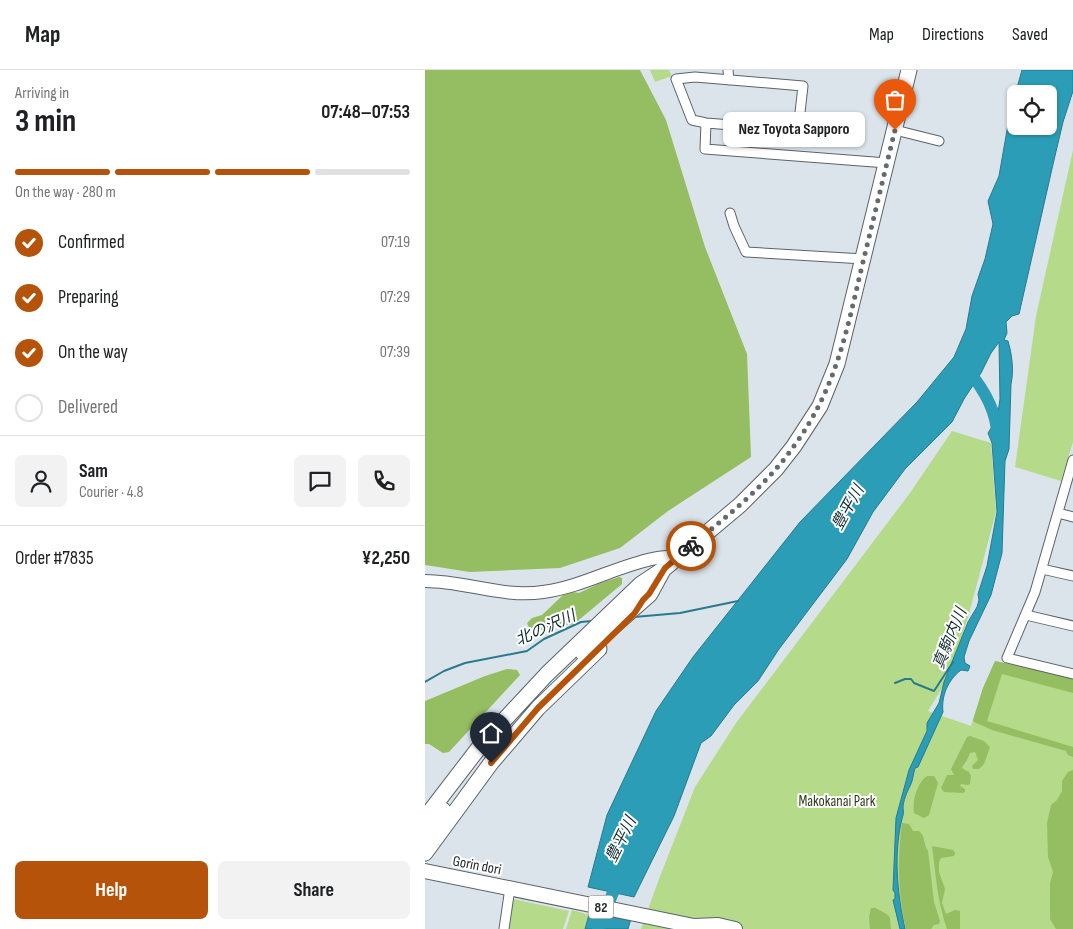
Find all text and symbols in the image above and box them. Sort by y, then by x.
text: Map [25,20,60,49]
text: Map [869,24,894,45]
text: Directions [922,24,984,45]
text: Saved [1012,24,1048,45]
pin [874,79,916,130]
text: Arriving in [15,84,69,103]
map controls [1007,85,1057,135]
button: locate [1007,85,1057,135]
icon: bag [881,86,909,114]
text: 07:48–07:53 [321,101,410,124]
text: 3 min [15,102,76,141]
callout: Nez Toyota Sapporo [723,112,865,148]
text: Nez Toyota Sapporo [738,120,850,139]
text: On the way · 280 m [15,183,116,202]
icon: check [15,229,43,257]
text: Confirmed [58,231,125,254]
text: 07:19 [381,233,410,252]
icon: check [15,284,43,312]
text: Preparing [58,286,119,309]
text: 07:29 [380,288,410,307]
icon: check [15,339,43,367]
text: On the way [58,341,128,364]
text: 07:39 [380,343,410,362]
text: Delivered [58,396,118,419]
button: person [15,455,67,507]
button: chat [294,455,346,507]
button: phone [358,455,410,507]
text: Sam [79,460,108,483]
water label: 豊平川 [828,480,869,533]
text: Courier · 4.8 [79,483,143,502]
courier [666,521,716,571]
icon: bike [677,532,705,560]
text: Order #7835 [15,547,94,570]
text: ¥2,250 [362,547,410,570]
water label: 真駒内川 [930,603,972,672]
water label: 北の沢川 [513,606,581,650]
pin [470,712,512,763]
icon: home [477,719,505,747]
park label: Makokanai Park [798,792,876,811]
water label: 豊平川 [602,812,641,865]
street label: Gorin dori [451,851,503,880]
button: Help [15,861,208,919]
button: Share [218,861,410,919]
road number: 82 [589,896,613,919]

